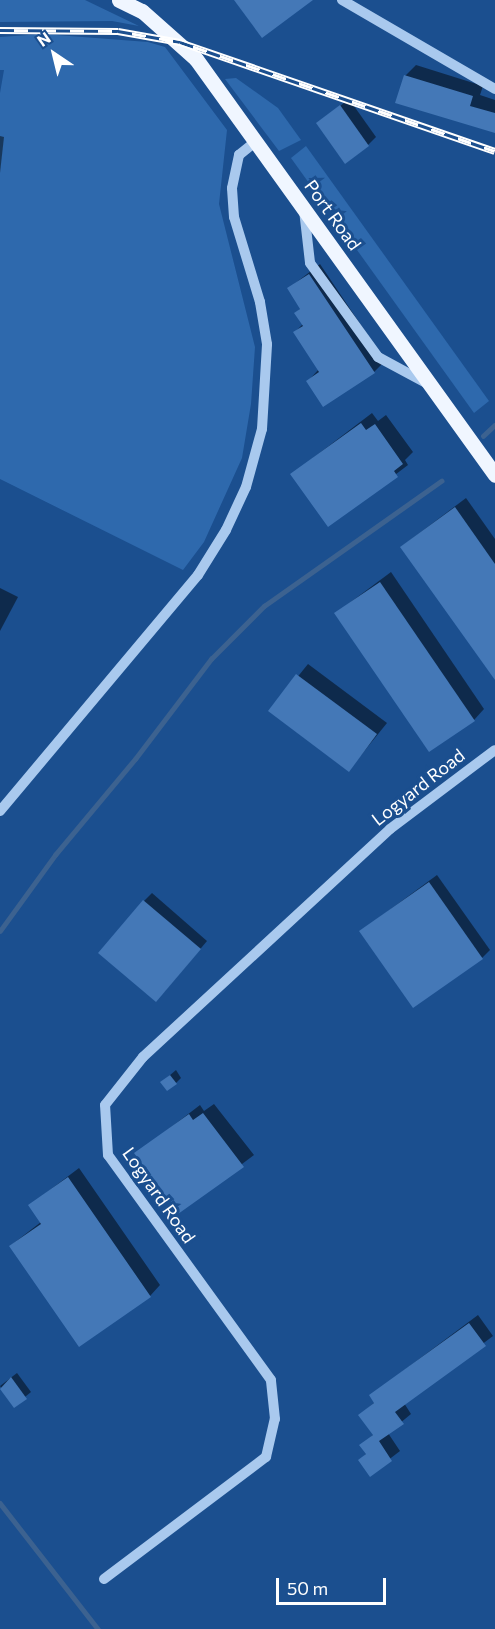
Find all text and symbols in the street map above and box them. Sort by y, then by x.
north arrow [24,24,84,84]
text: N [33,28,54,50]
street label: Port Road [300,176,366,254]
street label: Logyard Road [367,744,469,830]
street label: Logyard Road [118,1143,200,1247]
scale bar [279,1566,388,1604]
text: 50 m [287,1577,328,1599]

